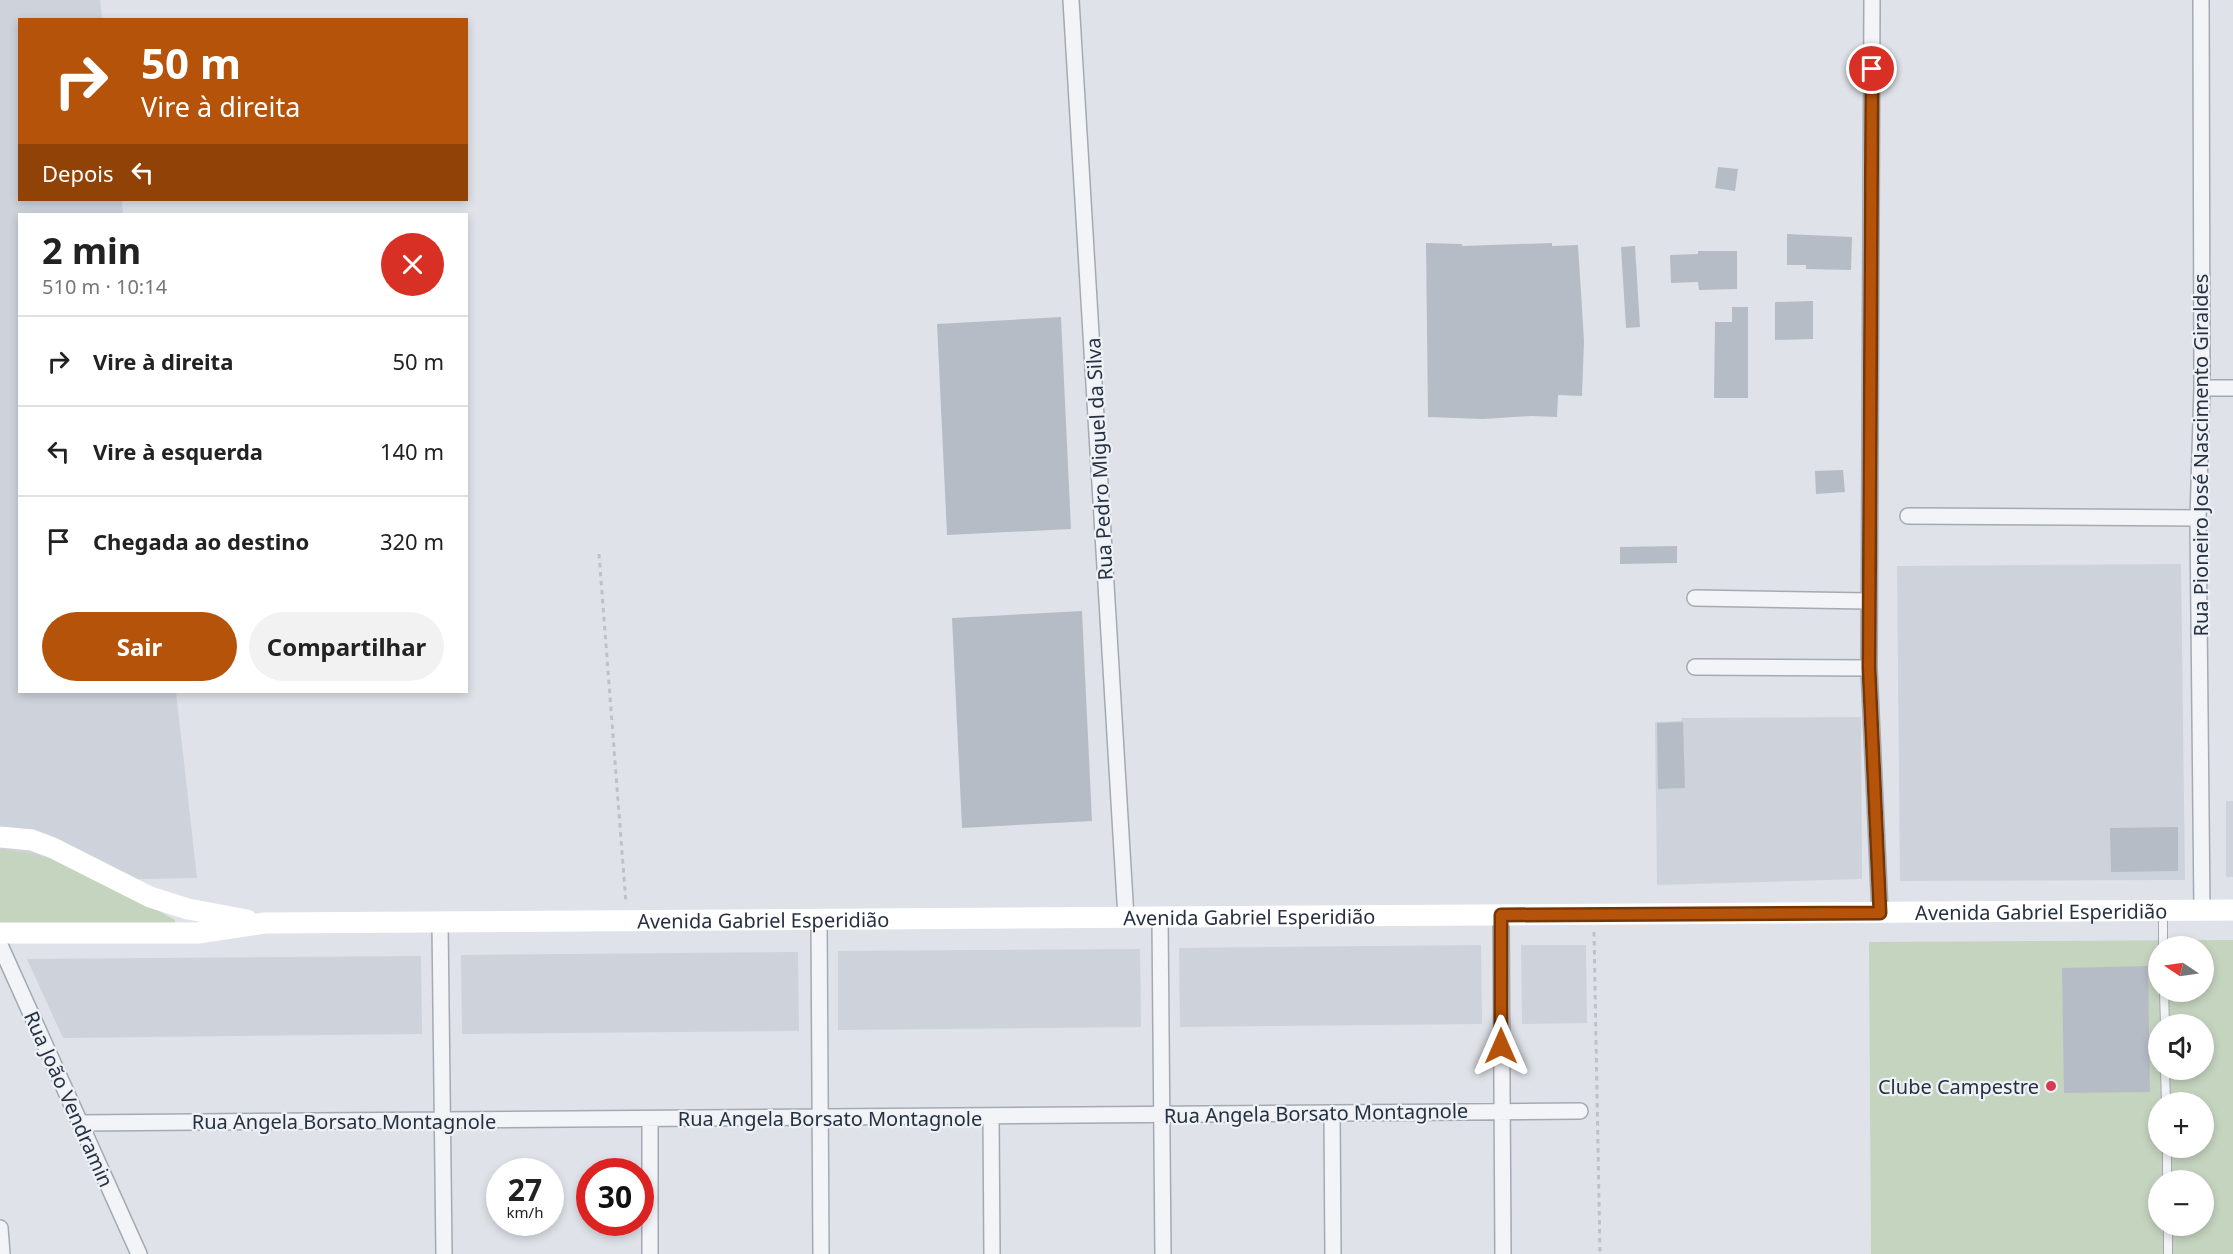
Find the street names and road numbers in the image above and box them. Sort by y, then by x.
street label: Rua Pioneiro José Nascimento Giraldes [2187,274,2214,636]
street label: Rua Pedro Miguel da Silva [1079,337,1119,581]
street label: Avenida Gabriel Esperidião [1915,897,2167,926]
street label: Avenida Gabriel Esperidião [1123,902,1375,931]
street label: Avenida Gabriel Esperidião [637,905,889,934]
street label: Rua João Vendramin [18,1007,120,1191]
street label: Rua Angela Borsato Montagnole [1164,1097,1468,1129]
street label: Rua Angela Borsato Montagnole [678,1105,982,1132]
street label: Rua Angela Borsato Montagnole [192,1108,496,1135]

